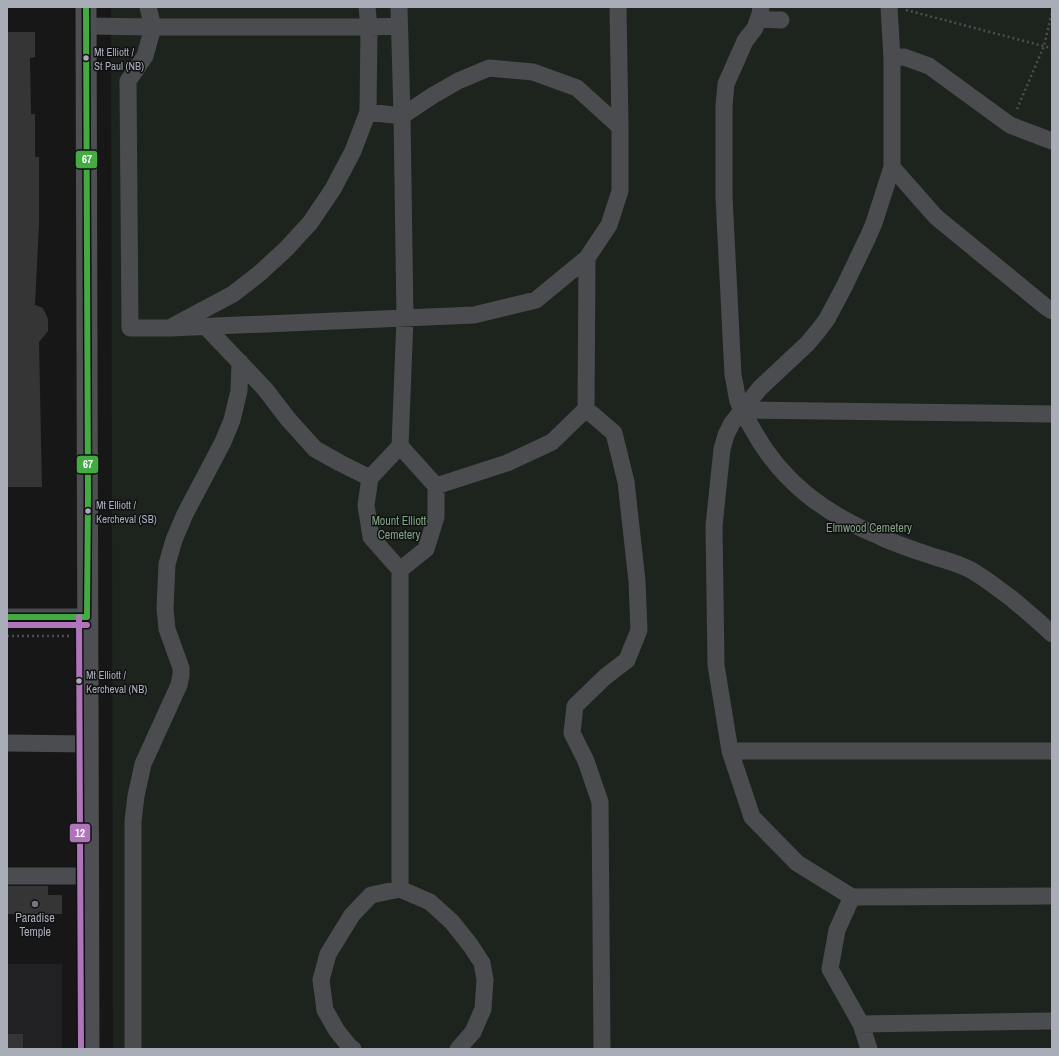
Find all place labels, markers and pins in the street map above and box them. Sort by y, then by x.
place label: Mt Elliott / St Paul (NB) [94,45,144,73]
marker: Mt Elliott / St Paul (NB) [81,53,91,63]
place label: Mt Elliott / Kercheval (SB) [96,498,157,526]
marker: Mt Elliott / Kercheval (SB) [83,506,93,516]
place label: Mt Elliott / Kercheval (NB) [86,668,147,696]
marker: Mt Elliott / Kercheval (NB) [74,676,84,686]
marker: Paradise Temple [30,899,40,909]
place label: Paradise Temple [15,910,55,940]

